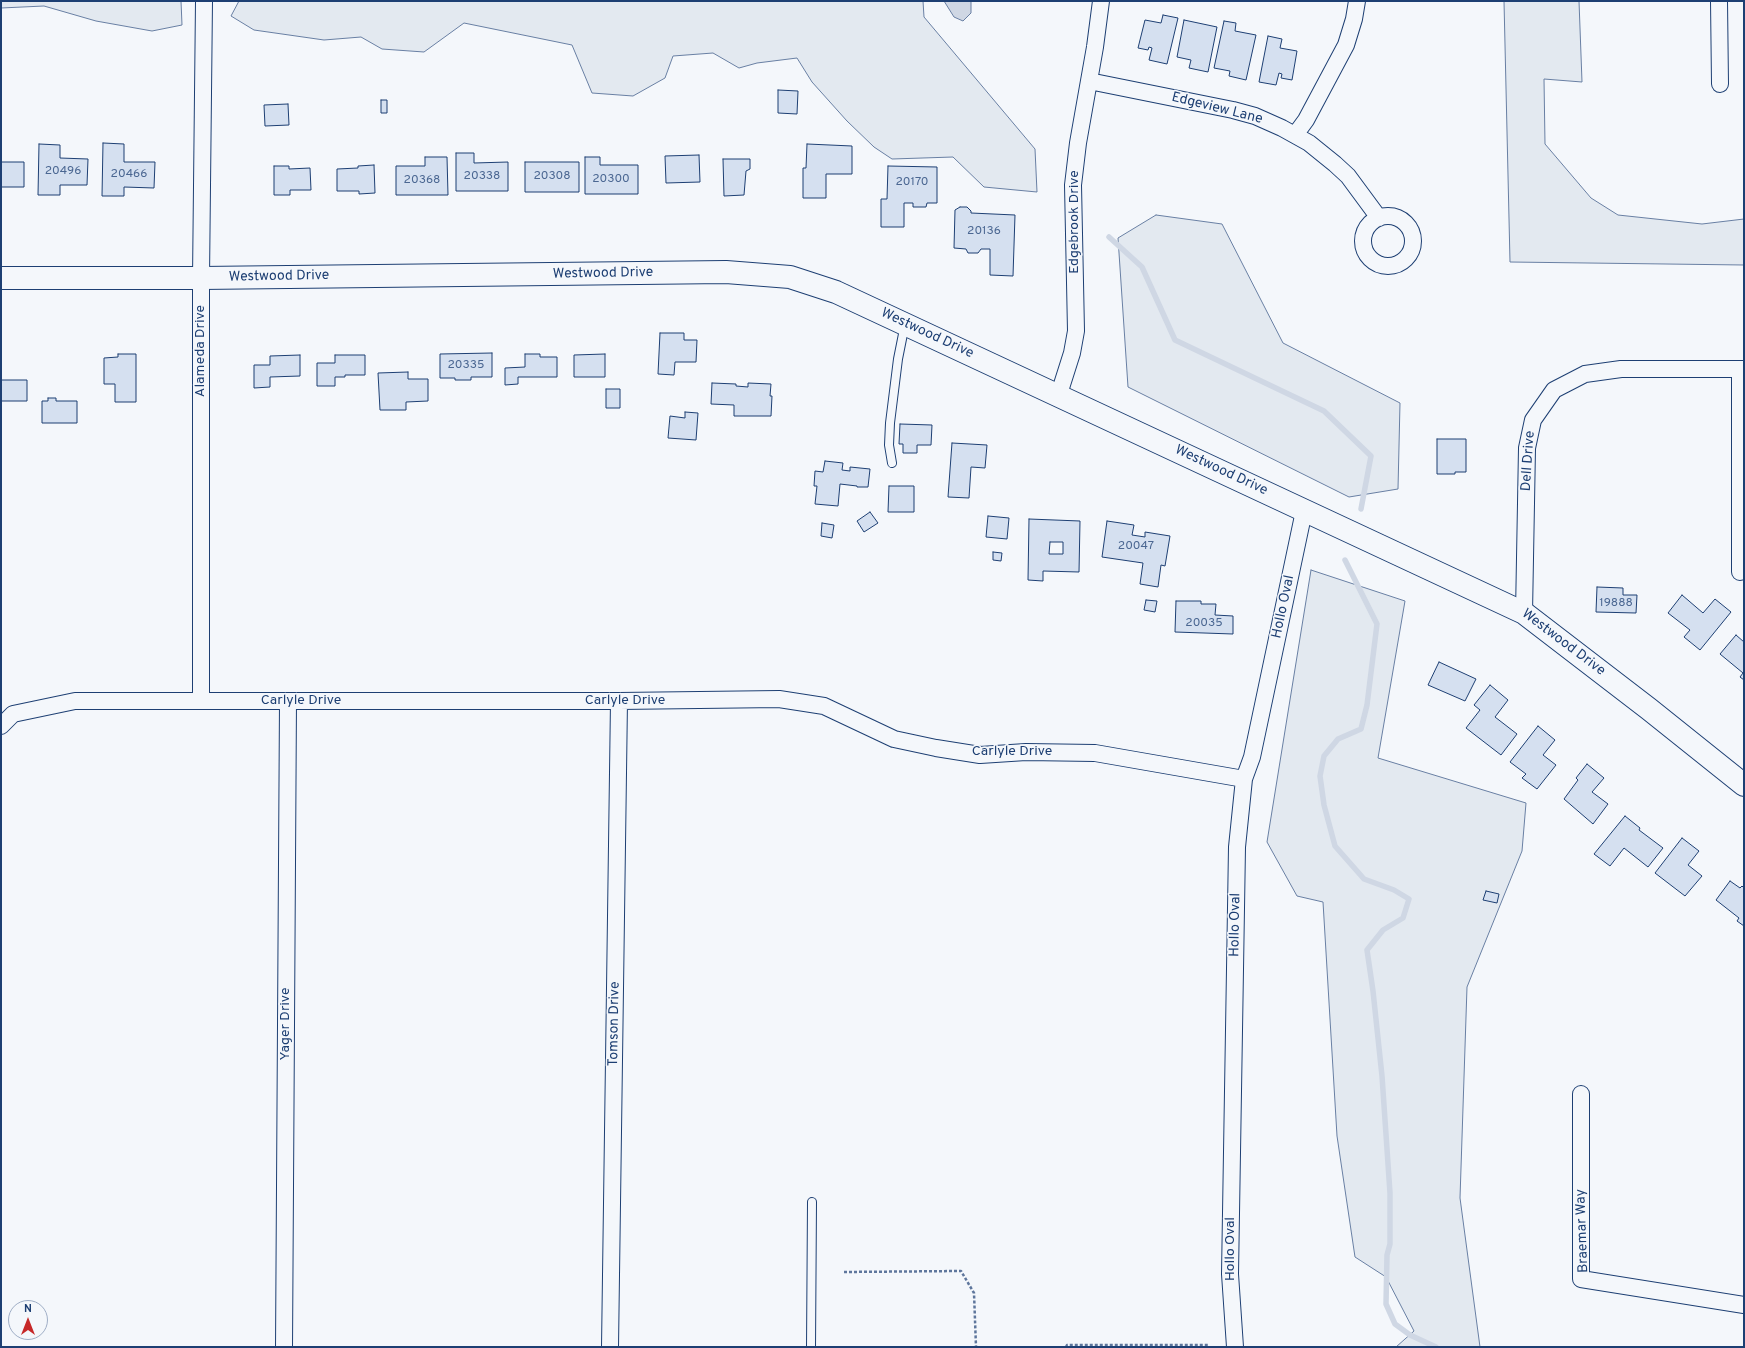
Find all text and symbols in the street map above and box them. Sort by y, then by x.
street label: Edgeview Lane [1170,90,1264,128]
house number: 20496 [45,165,81,179]
house number: 20466 [111,168,147,182]
house number: 20338 [464,170,500,184]
house number: 20308 [533,170,571,184]
street label: Edgebrook Drive [1067,170,1083,274]
house number: 20300 [592,173,630,187]
house number: 20368 [404,174,440,188]
house number: 20170 [895,176,929,190]
house number: 20136 [967,225,1001,239]
street label: Westwood Drive [553,265,653,283]
street label: Westwood Drive [229,268,329,286]
street label: Alameda Drive [193,305,209,397]
street label: Westwood Drive [878,305,976,363]
house number: 20335 [448,359,484,373]
street label: Dell Drive [1519,430,1539,492]
street label: Westwood Drive [1172,442,1270,500]
house number: 20047 [1118,540,1154,554]
street label: Hollo Oval [1269,574,1299,640]
house number: 19888 [1599,597,1633,611]
street label: Westwood Drive [1518,606,1608,680]
house number: 20035 [1185,617,1223,631]
street label: Carlyle Drive [261,693,341,709]
street label: Carlyle Drive [585,693,665,709]
street label: Carlyle Drive [972,744,1052,760]
street label: Hollo Oval [1227,893,1245,957]
street label: Tomson Drive [606,981,624,1067]
street label: Yager Drive [278,988,294,1060]
street label: Braemar Way [1573,1189,1593,1273]
street label: Hollo Oval [1223,1217,1239,1281]
north arrow [8,1300,48,1340]
text: N [24,1302,32,1316]

